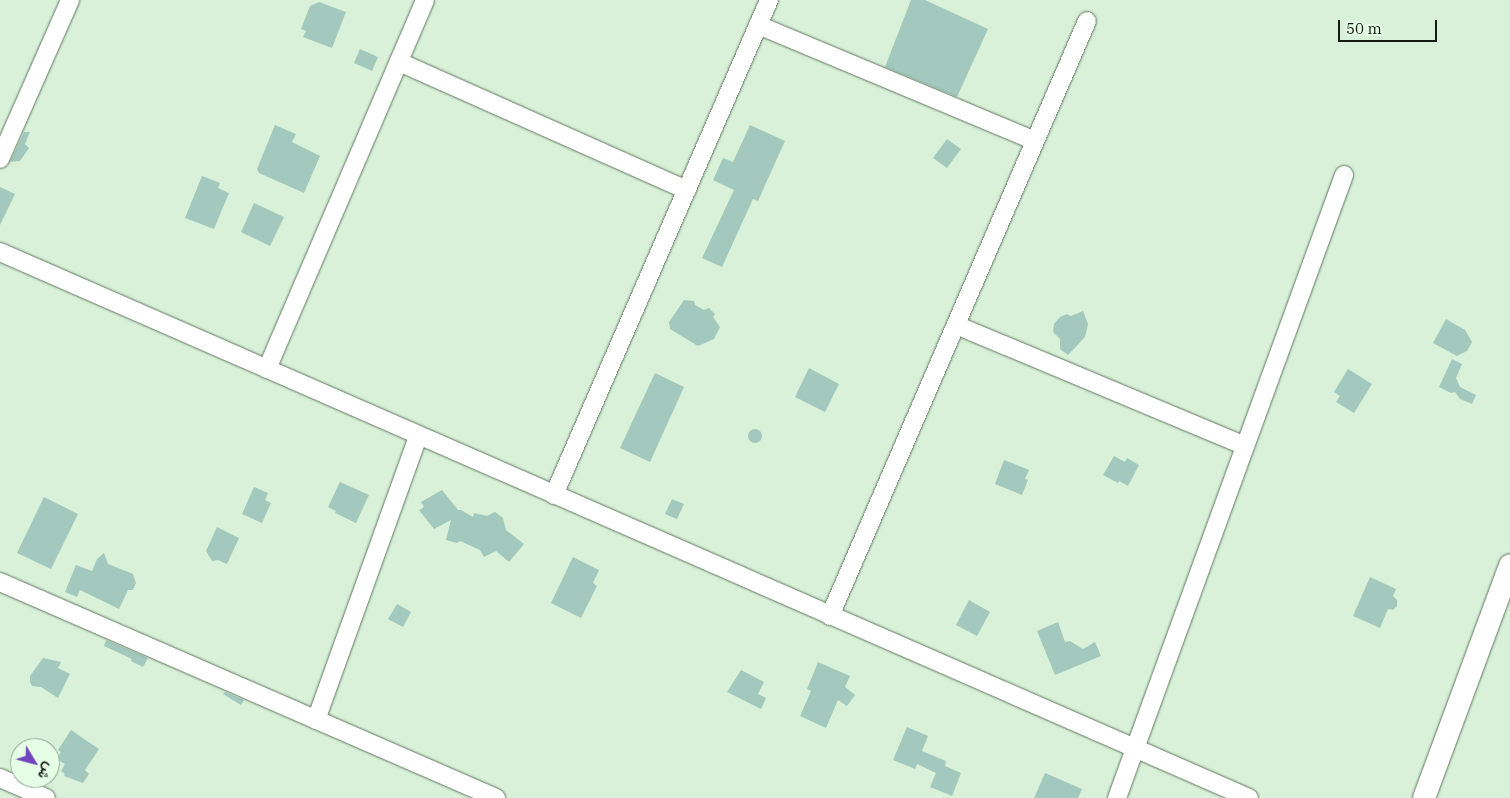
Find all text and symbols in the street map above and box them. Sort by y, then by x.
scale bar [1340,10,1439,42]
text: 50 m [1346,19,1382,38]
north arrow [10,738,60,788]
text: ش [34,759,58,784]

